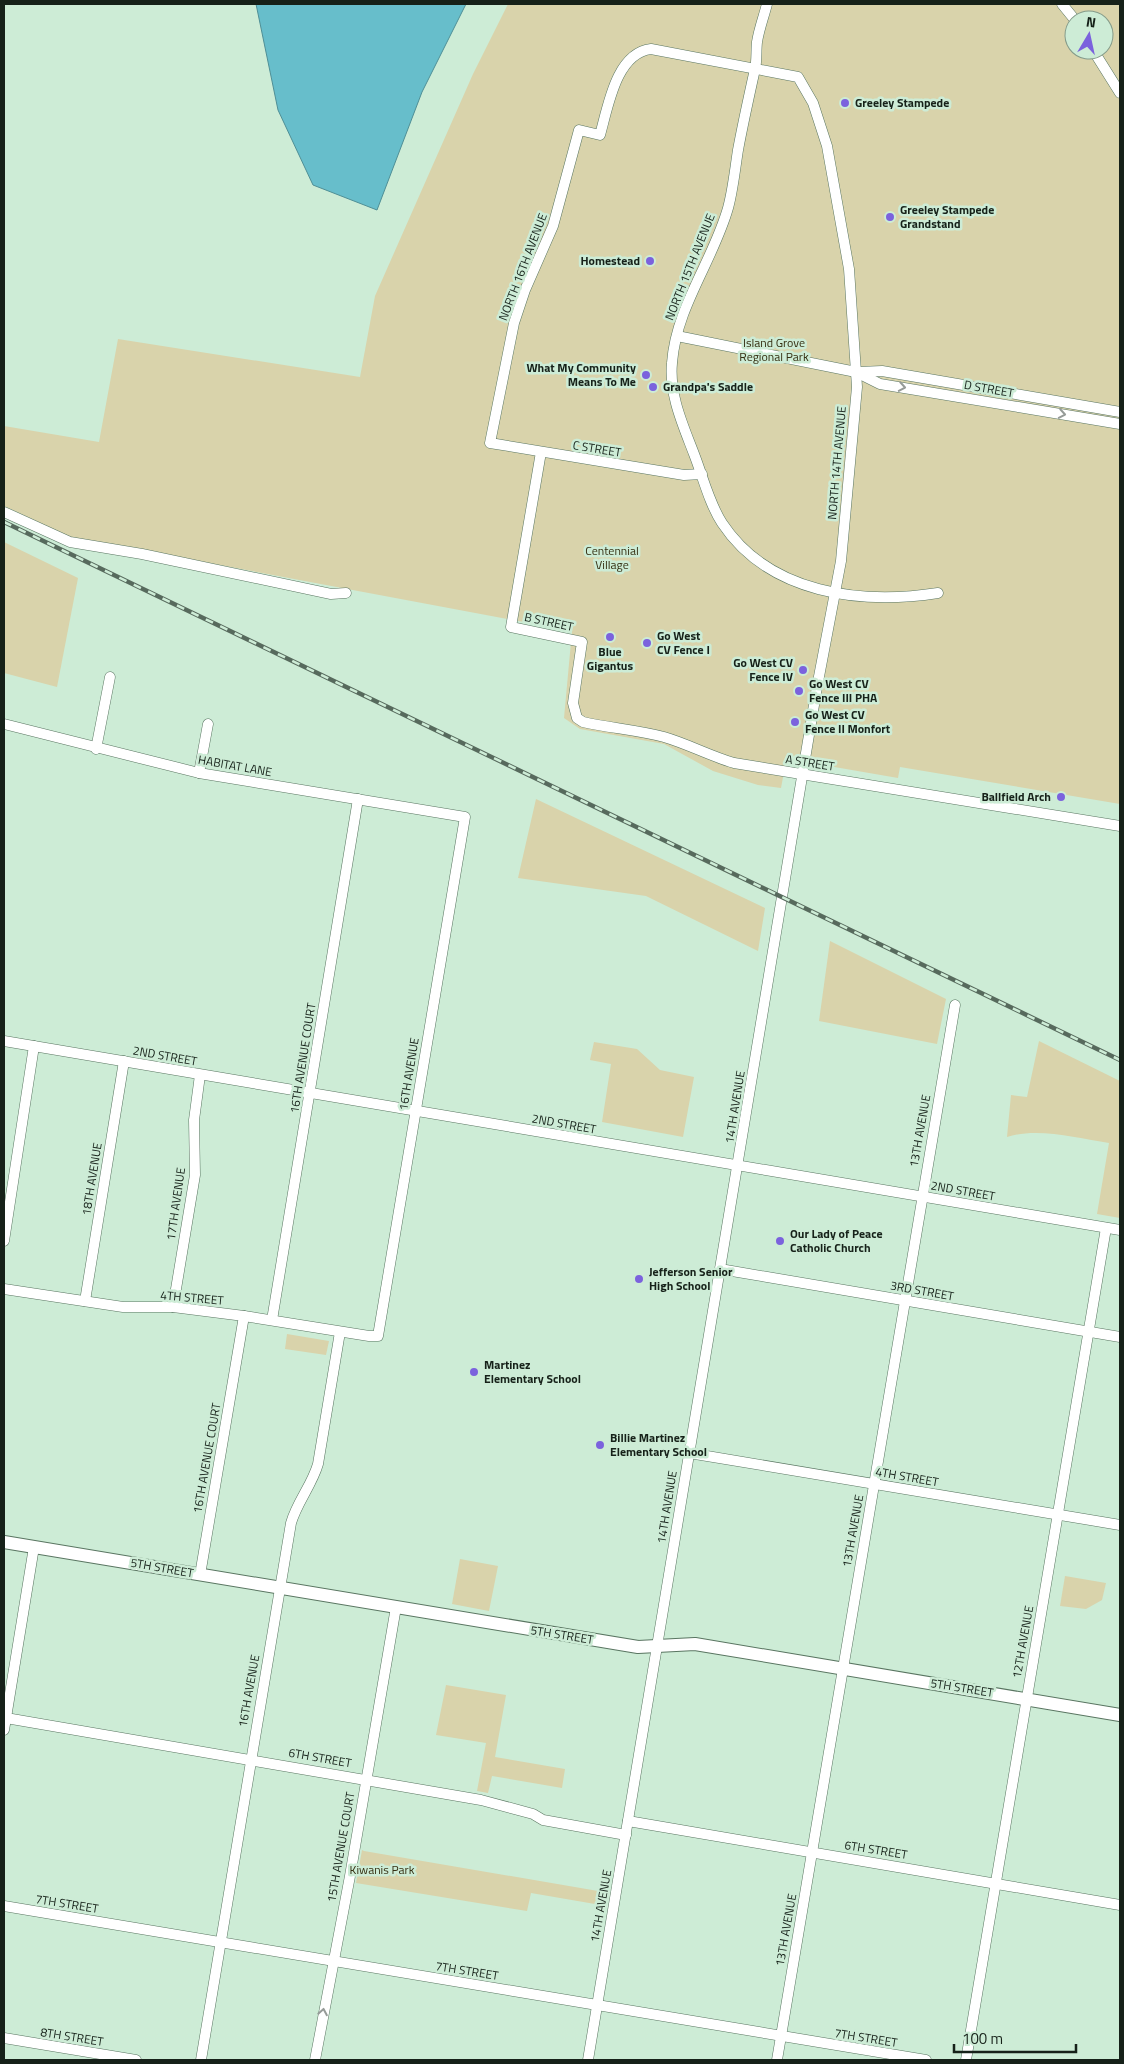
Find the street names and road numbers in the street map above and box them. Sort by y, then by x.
street label: NORTH 16TH AVENUE [493,210,552,323]
street label: NORTH 15TH AVENUE [659,210,720,323]
street label: D STREET [963,375,1016,402]
street label: NORTH 14TH AVENUE [822,405,851,520]
street label: C STREET [571,435,623,462]
street label: B STREET [523,607,576,636]
street label: A STREET [784,749,837,776]
street label: HABITAT LANE [197,750,274,781]
street label: 16TH AVENUE COURT [284,1001,321,1115]
street label: 16TH AVENUE [393,1036,424,1112]
street label: 2ND STREET [131,1041,199,1071]
street label: 14TH AVENUE [719,1069,750,1145]
street label: 13TH AVENUE [904,1093,935,1169]
street label: 2ND STREET [530,1109,598,1139]
street label: 18TH AVENUE [76,1141,107,1217]
street label: 17TH AVENUE [161,1166,190,1242]
street label: 2ND STREET [929,1176,997,1206]
street label: 3RD STREET [889,1276,956,1306]
street label: 4TH STREET [160,1285,225,1310]
street label: 16TH AVENUE COURT [187,1401,226,1515]
street label: 4TH STREET [874,1462,941,1492]
street label: 14TH AVENUE [651,1469,682,1545]
street label: 13TH AVENUE [837,1493,868,1569]
street label: 5TH STREET [129,1553,196,1583]
street label: 12TH AVENUE [1007,1604,1038,1680]
street label: 5TH STREET [529,1620,596,1649]
street label: 16TH AVENUE [233,1653,264,1729]
street label: 5TH STREET [929,1673,996,1702]
street label: 6TH STREET [287,1743,354,1773]
street label: 15TH AVENUE COURT [321,1790,360,1904]
street label: 6TH STREET [843,1835,910,1864]
street label: 14TH AVENUE [585,1868,616,1944]
street label: 7TH STREET [34,1889,101,1918]
street label: 13TH AVENUE [770,1892,801,1968]
street label: 7TH STREET [434,1956,501,1985]
street label: 8TH STREET [39,2022,106,2051]
street label: 7TH STREET [833,2023,900,2052]

